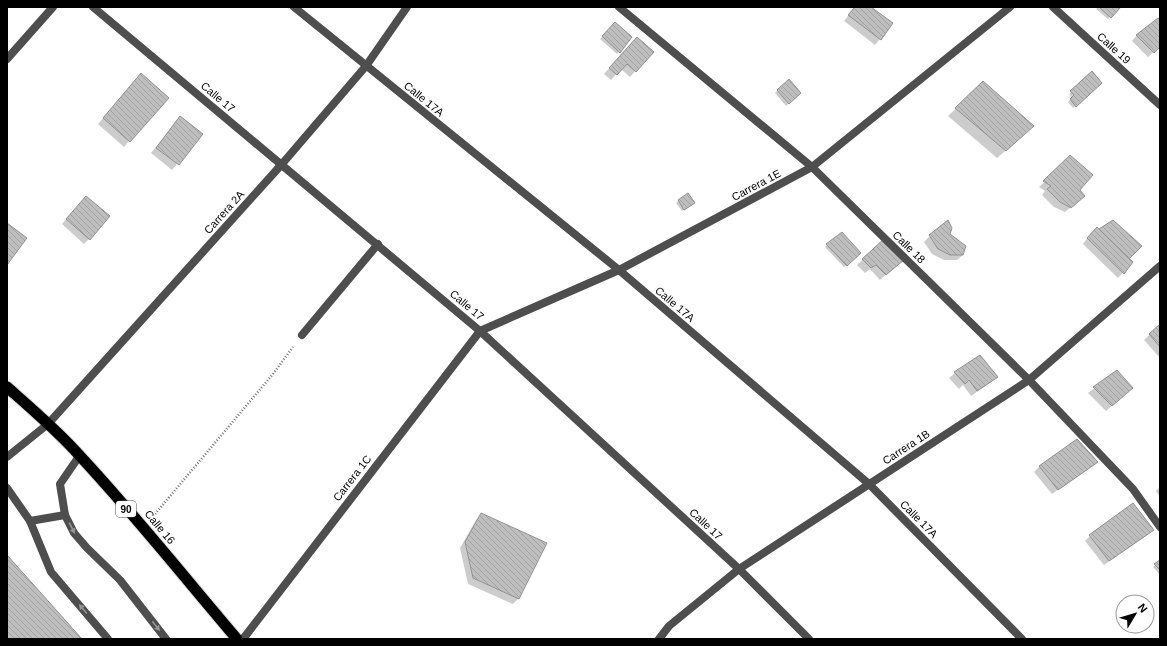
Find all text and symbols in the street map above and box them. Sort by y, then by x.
street label: Calle 19 [1095,30,1133,66]
street label: Calle 17 [199,79,237,115]
street label: Calle 17A [402,79,447,119]
street label: Carrera 1E [729,167,783,203]
street label: Carrera 2A [202,188,247,236]
street label: Calle 18 [890,229,928,265]
street label: Calle 17A [653,284,698,324]
street label: Calle 17 [448,287,486,323]
street label: Carrera 1B [880,427,932,467]
street label: Carrera 1C [331,453,374,503]
street label: Calle 17A [898,498,941,541]
road number: 90 [116,501,136,517]
street label: Calle 17 [687,506,725,542]
street label: Calle 16 [142,508,178,546]
one-way arrow [68,522,75,533]
north arrow [1115,594,1155,634]
text: N [1136,601,1150,615]
one-way arrow [78,604,87,615]
one-way arrow [152,620,161,631]

